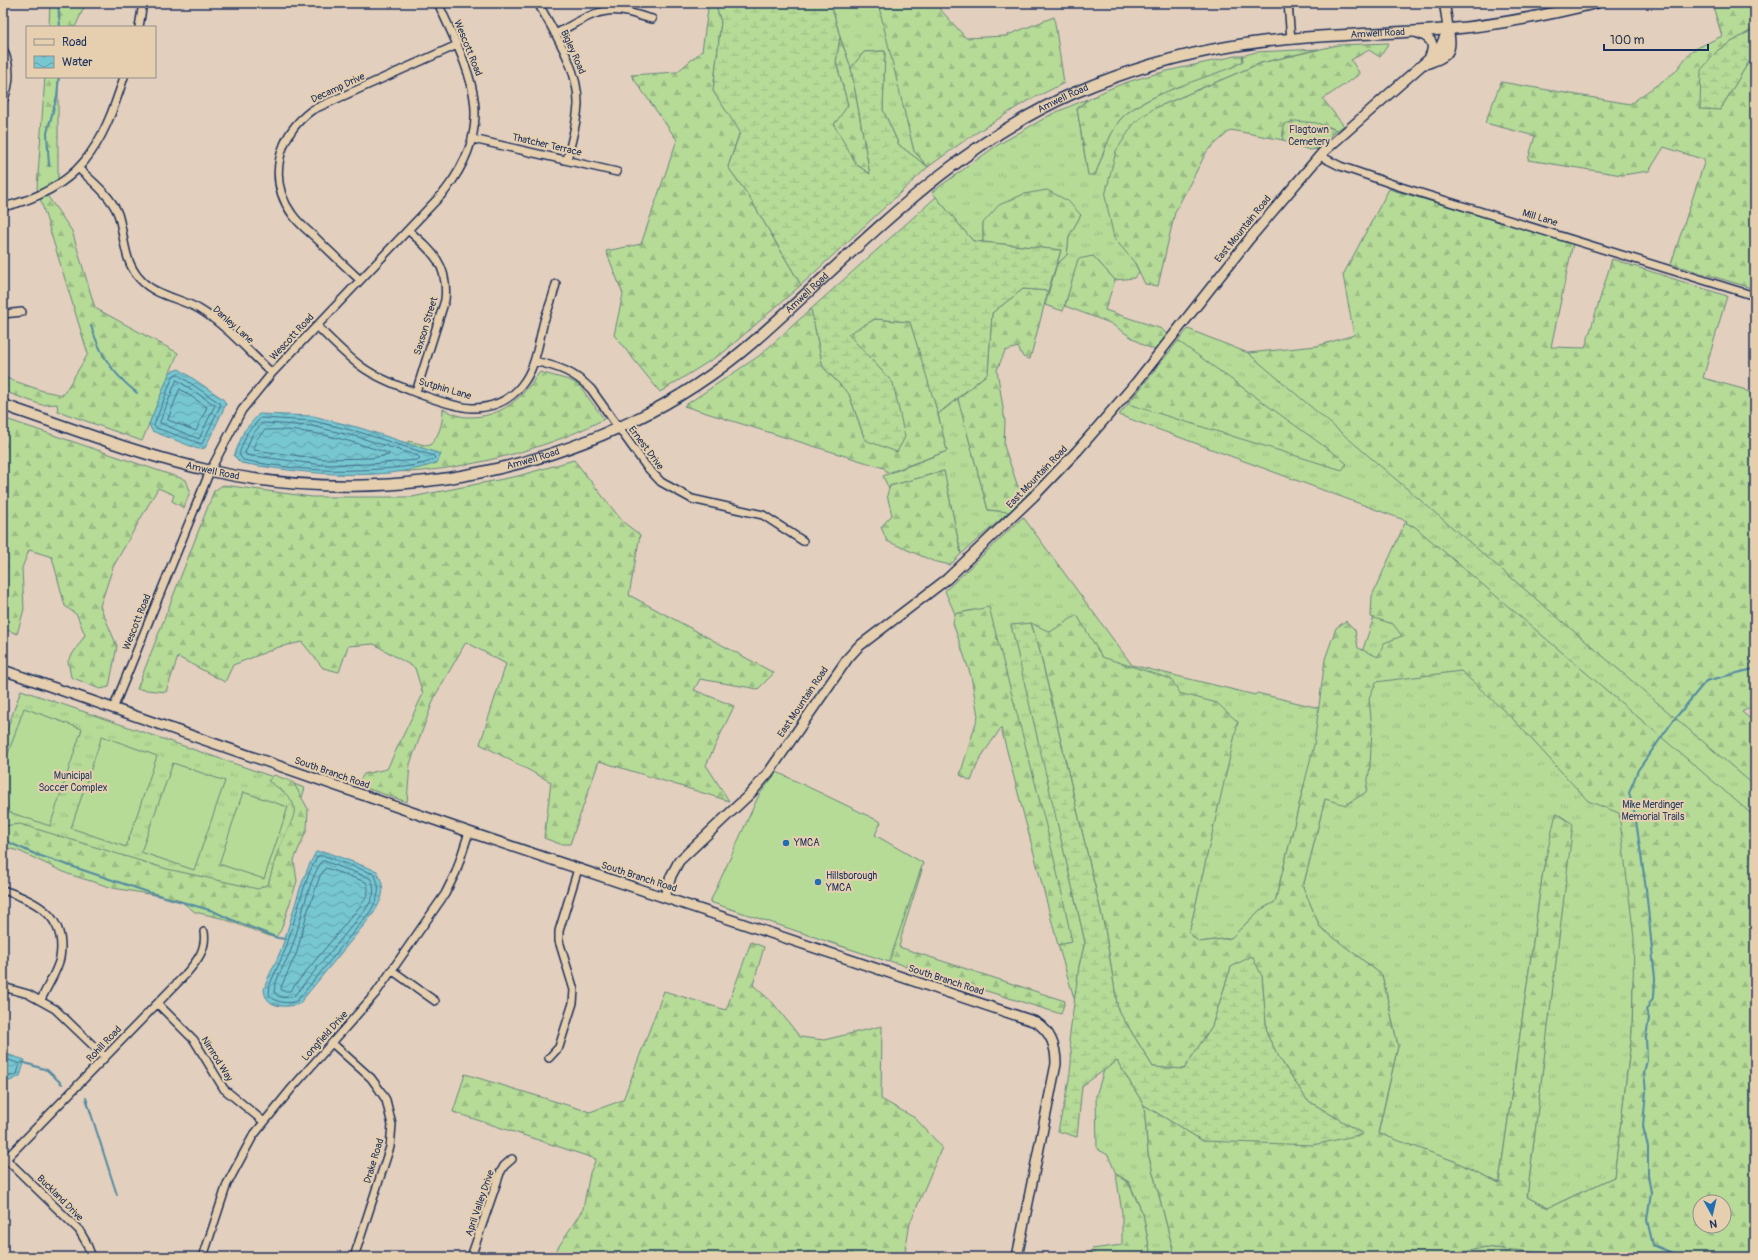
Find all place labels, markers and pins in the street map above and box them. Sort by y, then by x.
place label: YMCA [793,837,820,849]
marker: YMCA [781,838,791,848]
place label: Hillsborough YMCA [825,870,878,894]
marker: Hillsborough YMCA [813,877,823,887]

